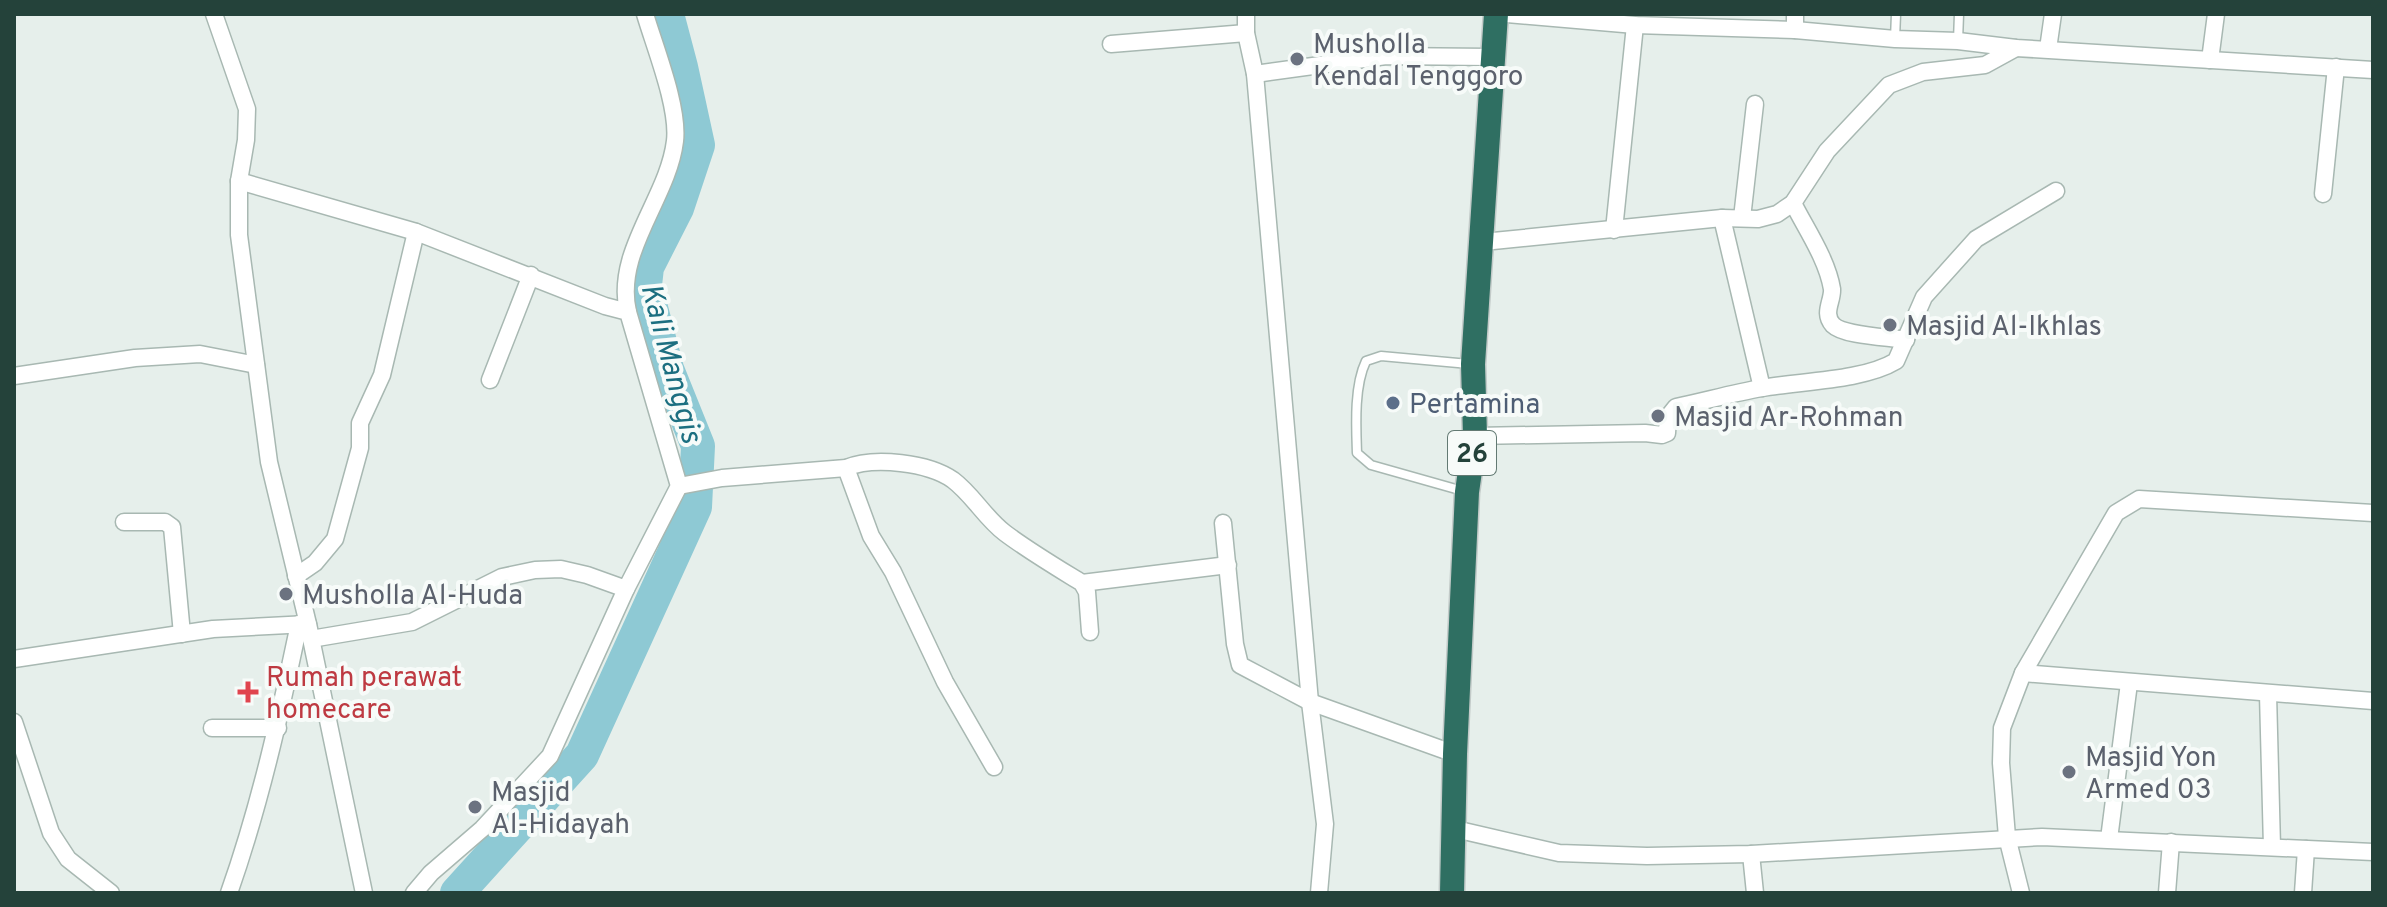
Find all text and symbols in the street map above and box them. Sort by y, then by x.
place label: Musholla Kendal Tenggoro [1313,28,1523,96]
marker: Musholla Kendal Tenggoro [1288,50,1306,68]
water label: Kali Manggis [631,280,709,448]
place label: Masjid Al-Ikhlas [1906,310,2102,346]
marker: Masjid Al-Ikhlas [1881,316,1899,334]
place label: Pertamina [1409,388,1540,424]
marker: Pertamina [1384,394,1402,412]
place label: Masjid Ar-Rohman [1674,401,1904,437]
marker: Masjid Ar-Rohman [1649,407,1667,425]
road number: 26 [1448,431,1496,475]
place label: Musholla Al-Huda [302,579,523,615]
marker: Musholla Al-Huda [277,585,295,603]
place label: Rumah perawat homecare [266,661,462,729]
marker: Rumah perawat homecare [237,681,259,703]
place label: Masjid Yon Armed 03 [2085,741,2217,809]
marker: Masjid Yon Armed 03 [2060,763,2078,781]
place label: Masjid Al-Hidayah [491,776,630,844]
marker: Masjid Al-Hidayah [466,798,484,816]

